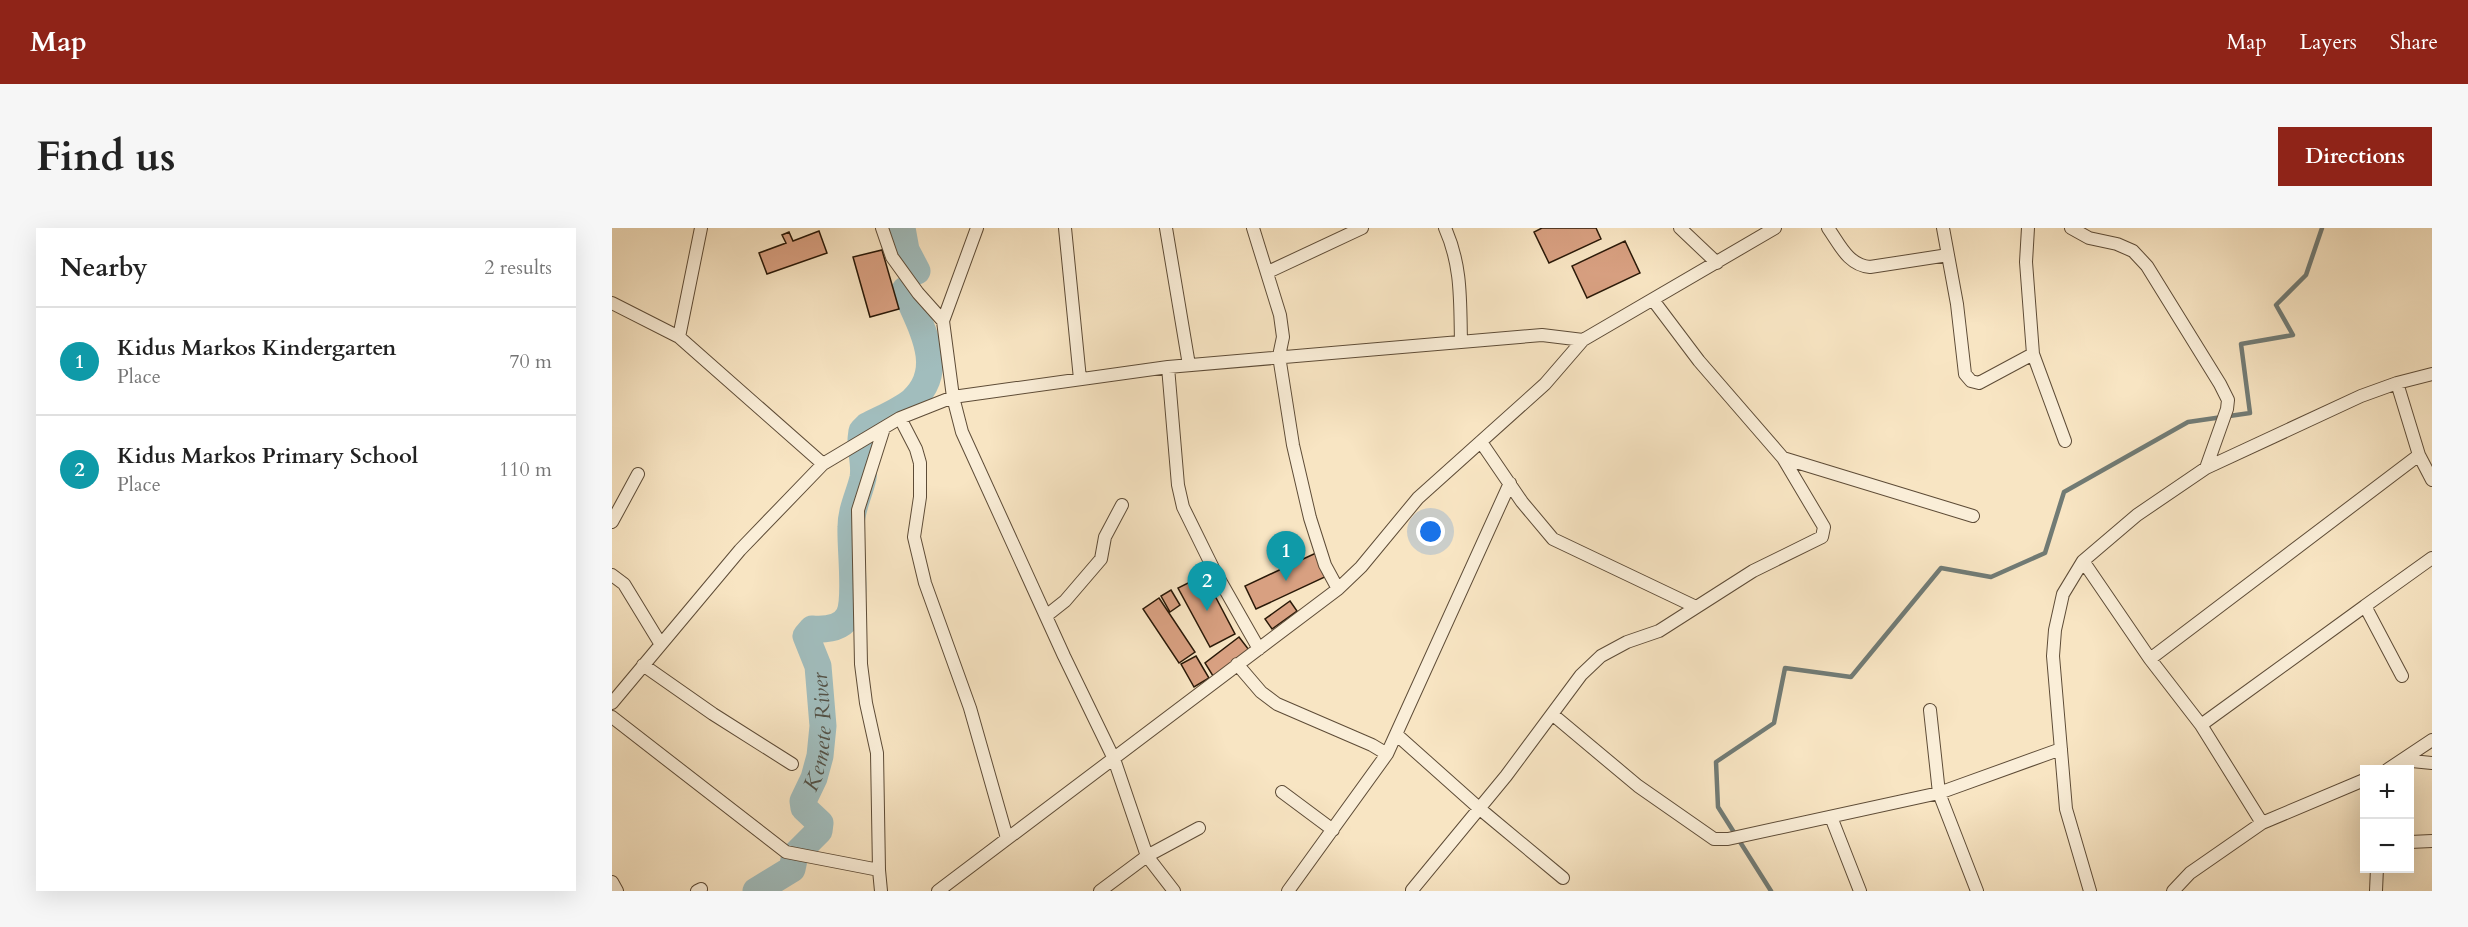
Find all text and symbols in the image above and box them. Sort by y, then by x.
text: Map [30,23,87,61]
text: Map [2227,28,2267,57]
text: Layers [2300,28,2357,57]
text: Share [2390,28,2438,57]
button: Directions [2278,127,2432,186]
text: Find us [36,128,176,185]
text: Nearby [60,250,148,285]
text: 2 results [484,254,552,281]
text: Kidus Markos Kindergarten [117,333,396,363]
text: 1 [74,348,85,375]
text: 70 m [509,348,552,375]
text: Place [117,363,161,390]
text: Kidus Markos Primary School [117,441,418,471]
text: 2 [74,456,85,483]
text: 110 m [499,456,552,483]
text: Place [117,471,161,498]
your location [1416,517,1445,546]
pin: 1 [1266,532,1306,581]
pin: 2 [1188,562,1226,611]
water label: Kemete River [796,671,839,796]
map controls [2360,765,2414,873]
button: + [2360,765,2414,819]
button: − [2360,819,2414,873]

